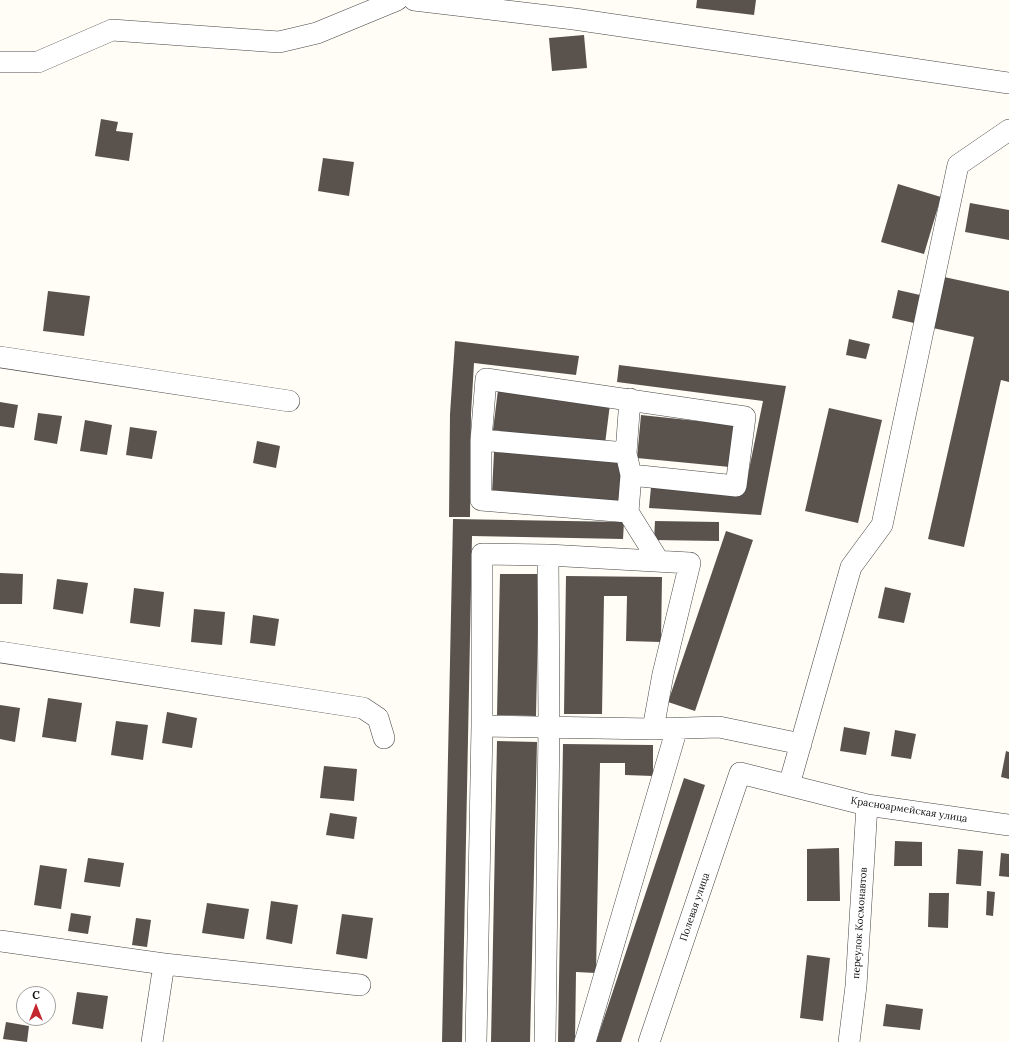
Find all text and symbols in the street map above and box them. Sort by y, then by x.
street label: Красноармейская улица [850,795,968,825]
street label: переулок Космонавтов [850,867,870,979]
street label: Полевая улица [678,871,712,943]
north arrow [16,986,56,1026]
text: С [32,988,40,1002]

